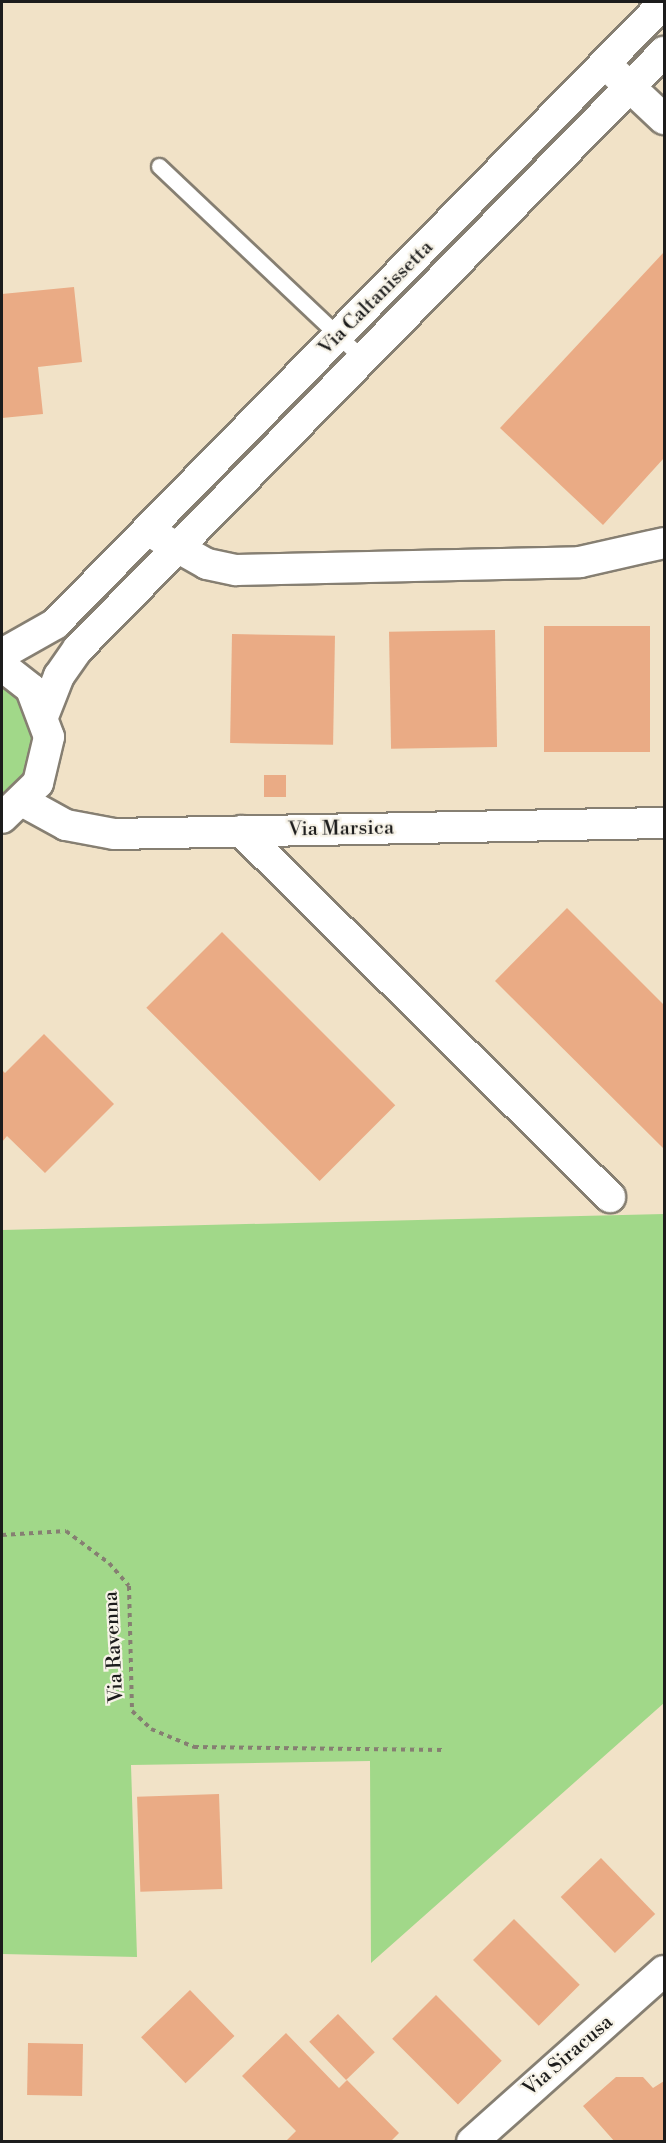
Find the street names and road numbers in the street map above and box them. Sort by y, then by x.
street label: Via Caltanissetta [314,236,438,360]
street label: Via Marsica [288,816,394,842]
street label: Via Ravenna [99,1590,129,1704]
street label: Via Siracusa [518,2010,618,2102]

